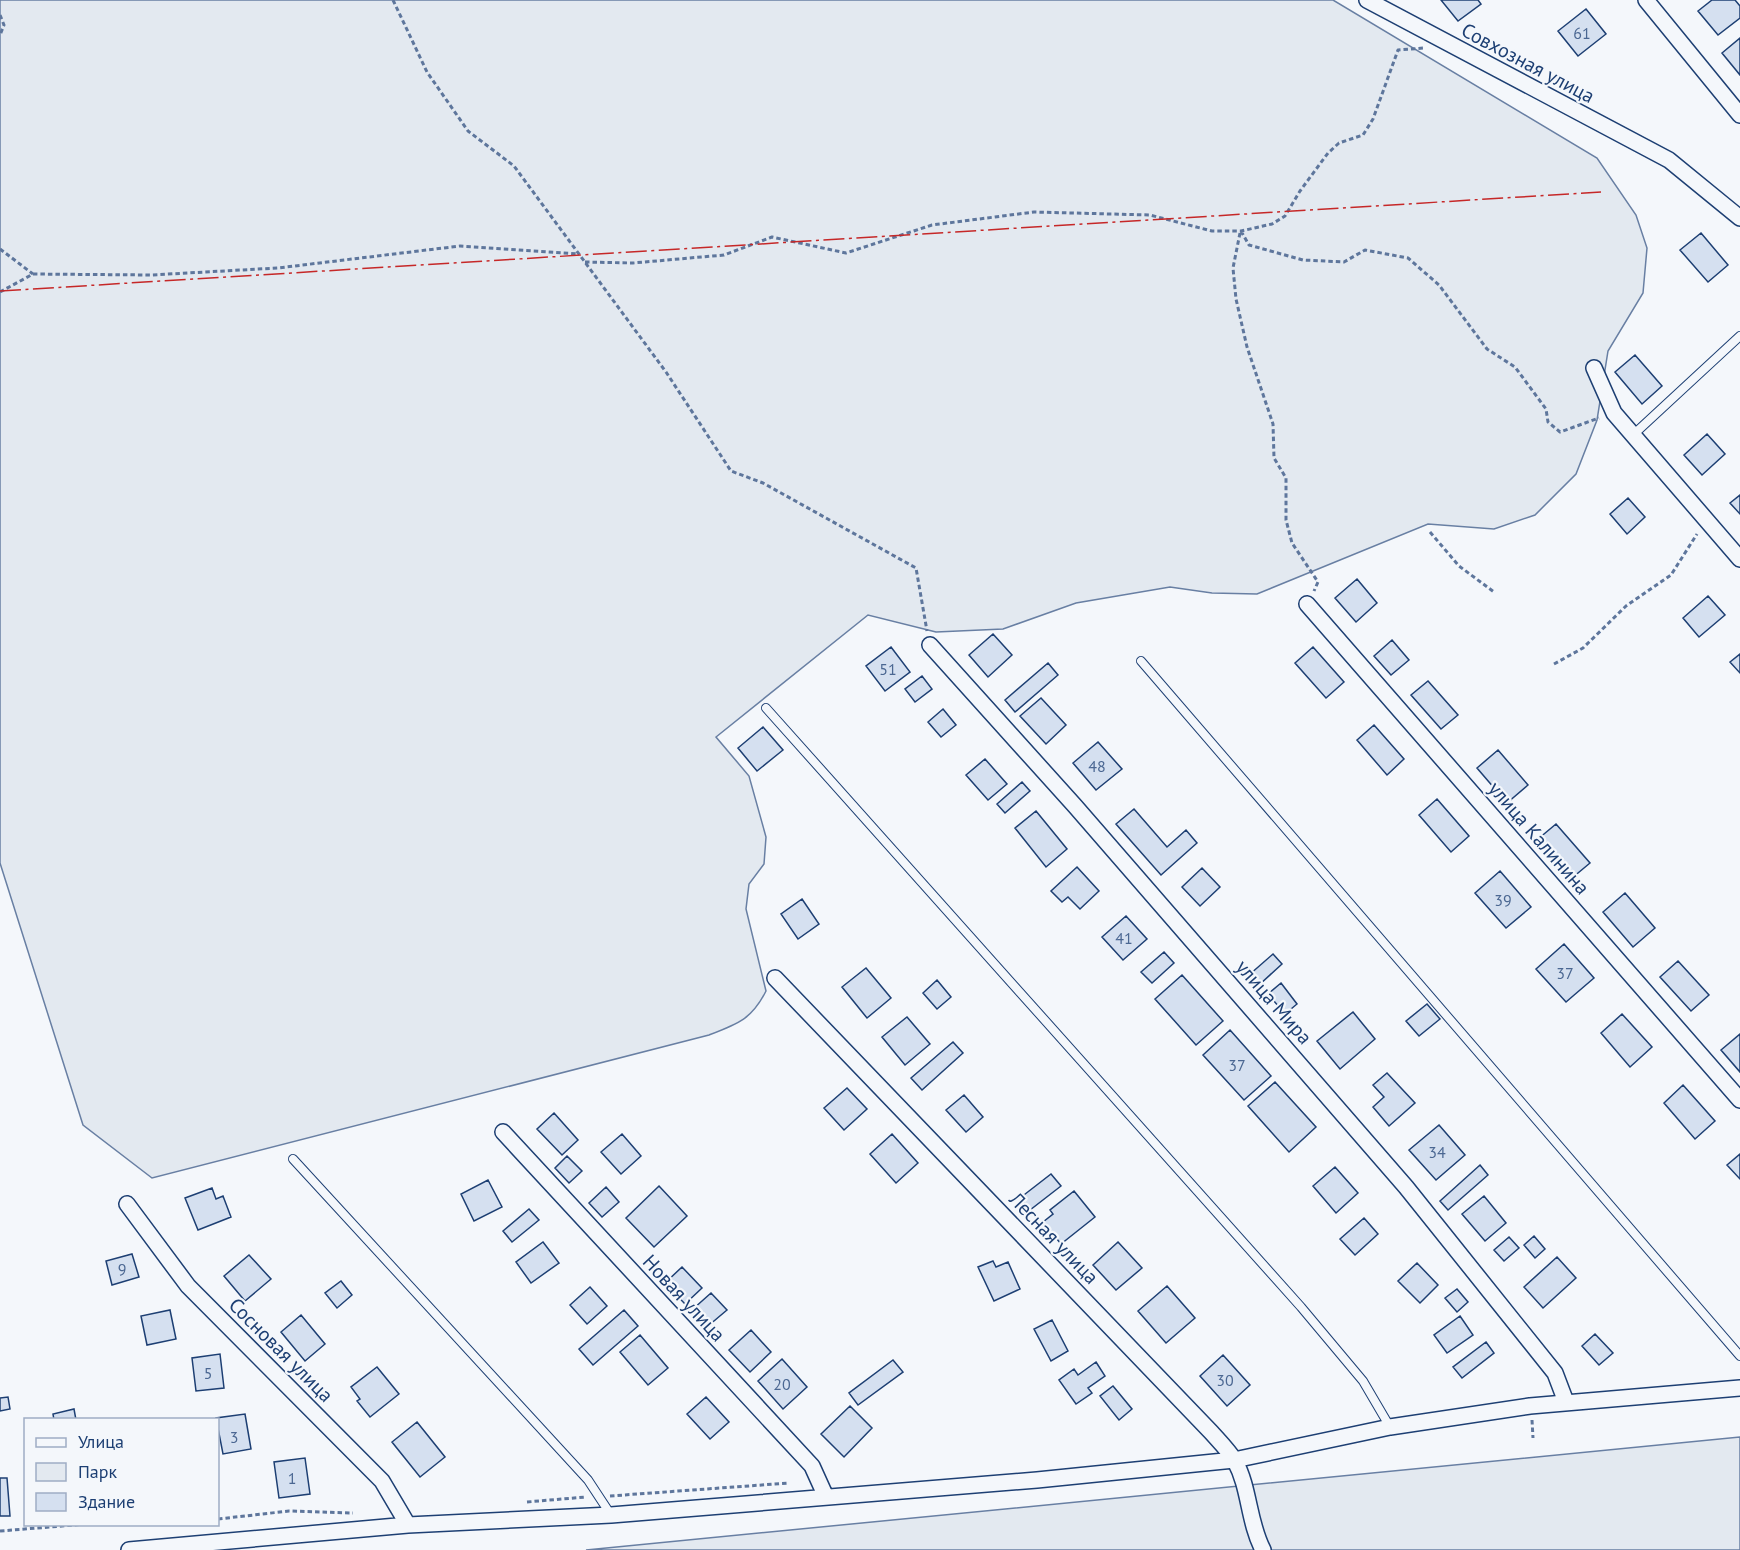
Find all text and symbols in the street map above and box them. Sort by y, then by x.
street label: Совхозная улица [1457,17,1599,109]
house number: 61 [1573,23,1591,43]
house number: 51 [879,659,897,679]
house number: 48 [1088,756,1106,776]
street label: улица Калинина [1483,776,1595,900]
house number: 39 [1494,890,1512,910]
house number: 41 [1115,928,1133,948]
street label: улица Мира [1230,954,1318,1050]
house number: 37 [1556,963,1574,983]
house number: 37 [1228,1055,1246,1075]
house number: 34 [1428,1142,1446,1162]
street label: Лесная улица [1003,1186,1104,1289]
street label: Новая улица [637,1249,731,1347]
house number: 9 [118,1259,126,1279]
street label: Сосновая улица [223,1292,339,1408]
house number: 5 [204,1363,212,1383]
house number: 30 [1216,1370,1234,1390]
house number: 20 [773,1374,791,1394]
legend [24,1418,219,1526]
house number: 3 [230,1427,238,1447]
text: Улица [78,1430,124,1453]
text: Парк [78,1460,118,1483]
house number: 1 [288,1468,296,1488]
text: Здание [78,1490,135,1513]

